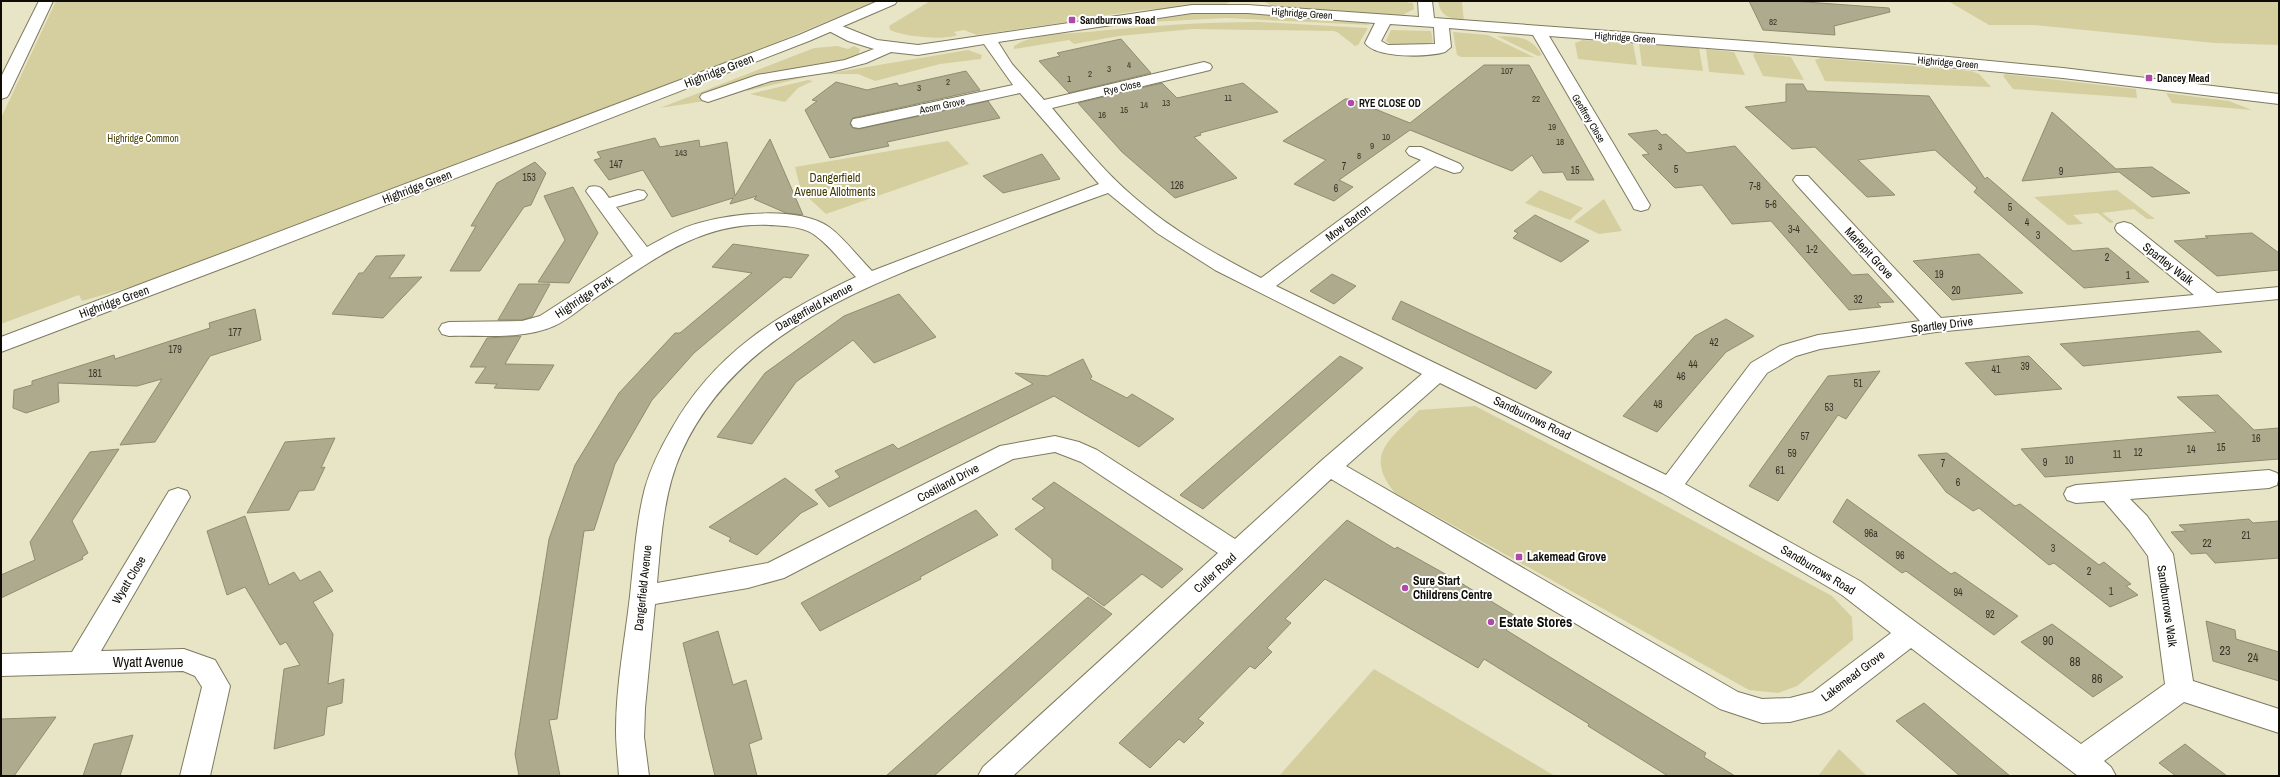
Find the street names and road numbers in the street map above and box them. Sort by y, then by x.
street label: Highridge Green [1271,5,1333,22]
street label: Highridge Green [1594,29,1656,46]
street label: Highridge Green [682,50,756,92]
street label: Highridge Green [1917,53,1979,72]
street label: Rye Close [1102,77,1142,98]
street label: Geoffrey Close [1569,92,1608,145]
street label: Acorn Grove [917,94,966,117]
street label: Highridge Green [380,166,454,208]
street label: Mow Barton [1322,201,1374,245]
street label: Marlepit Grove [1841,224,1897,282]
street label: Spartley Walk [2139,239,2197,289]
street label: Highridge Park [552,272,616,322]
street label: Dangerfield Avenue [772,279,856,335]
street label: Highridge Green [77,282,151,322]
street label: Spartley Drive [1910,313,1974,337]
street label: Sandburrows Road [1491,392,1573,444]
street label: Costiland Drive [914,460,982,506]
street label: Sandburrows Road [1778,541,1858,599]
street label: Dangerfield Avenue [631,544,655,632]
street label: Cutler Road [1190,549,1240,597]
street label: Wyatt Close [109,553,149,607]
street label: Sandburrows Walk [2153,564,2181,648]
street label: Lakemead Grove [1818,647,1888,705]
street label: Wyatt Avenue [113,653,183,671]

